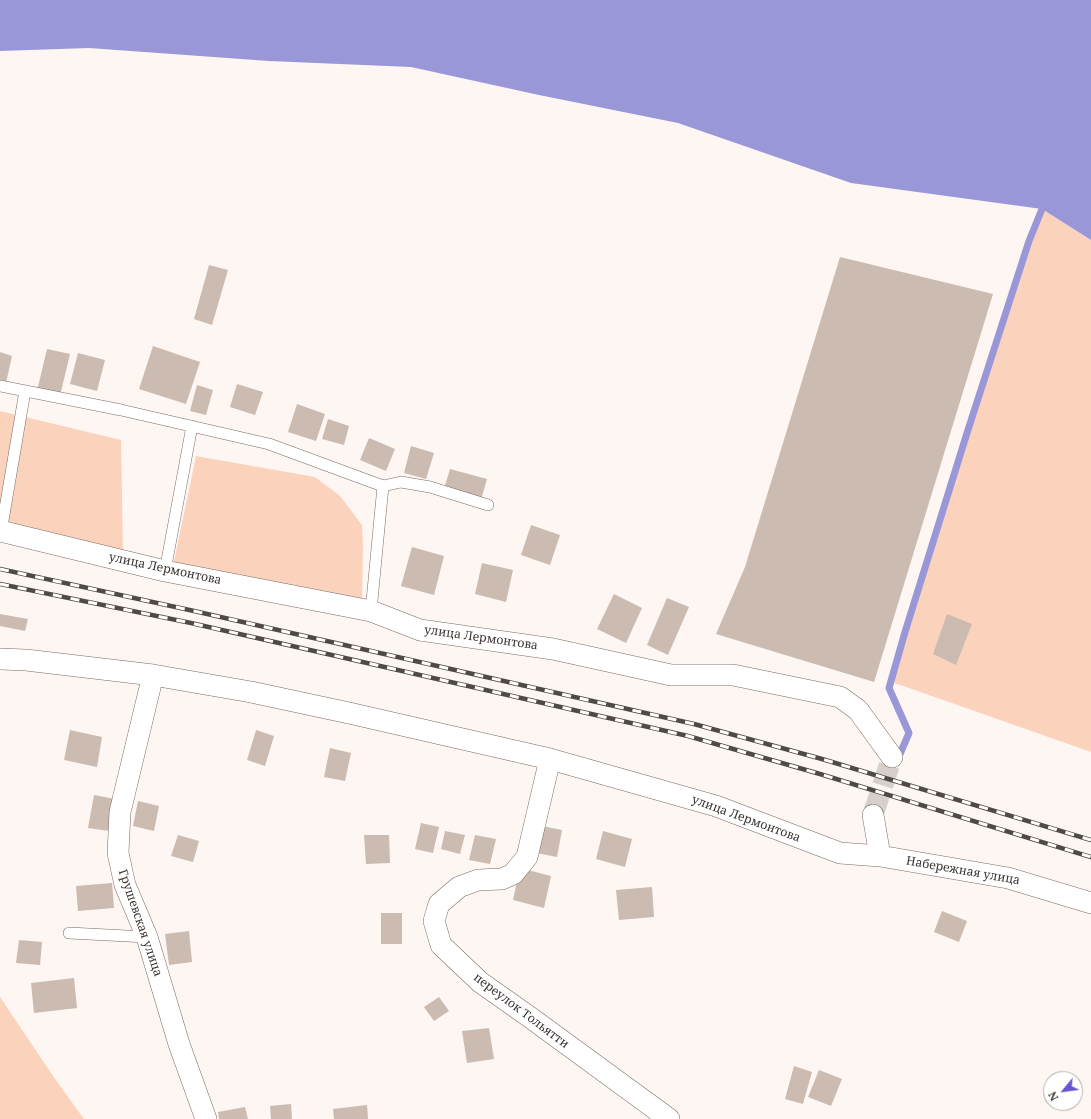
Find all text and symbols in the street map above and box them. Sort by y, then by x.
street label: улица Лермонтова [107,550,223,588]
street label: улица Лермонтова [423,623,539,653]
street label: улица Лермонтова [690,793,802,845]
street label: Набережная улица [905,854,1021,888]
street label: Грушевская улица [115,867,165,979]
street label: переулок Тольятти [470,970,572,1052]
north arrow [1043,1071,1083,1111]
text: N [1044,1089,1062,1104]

